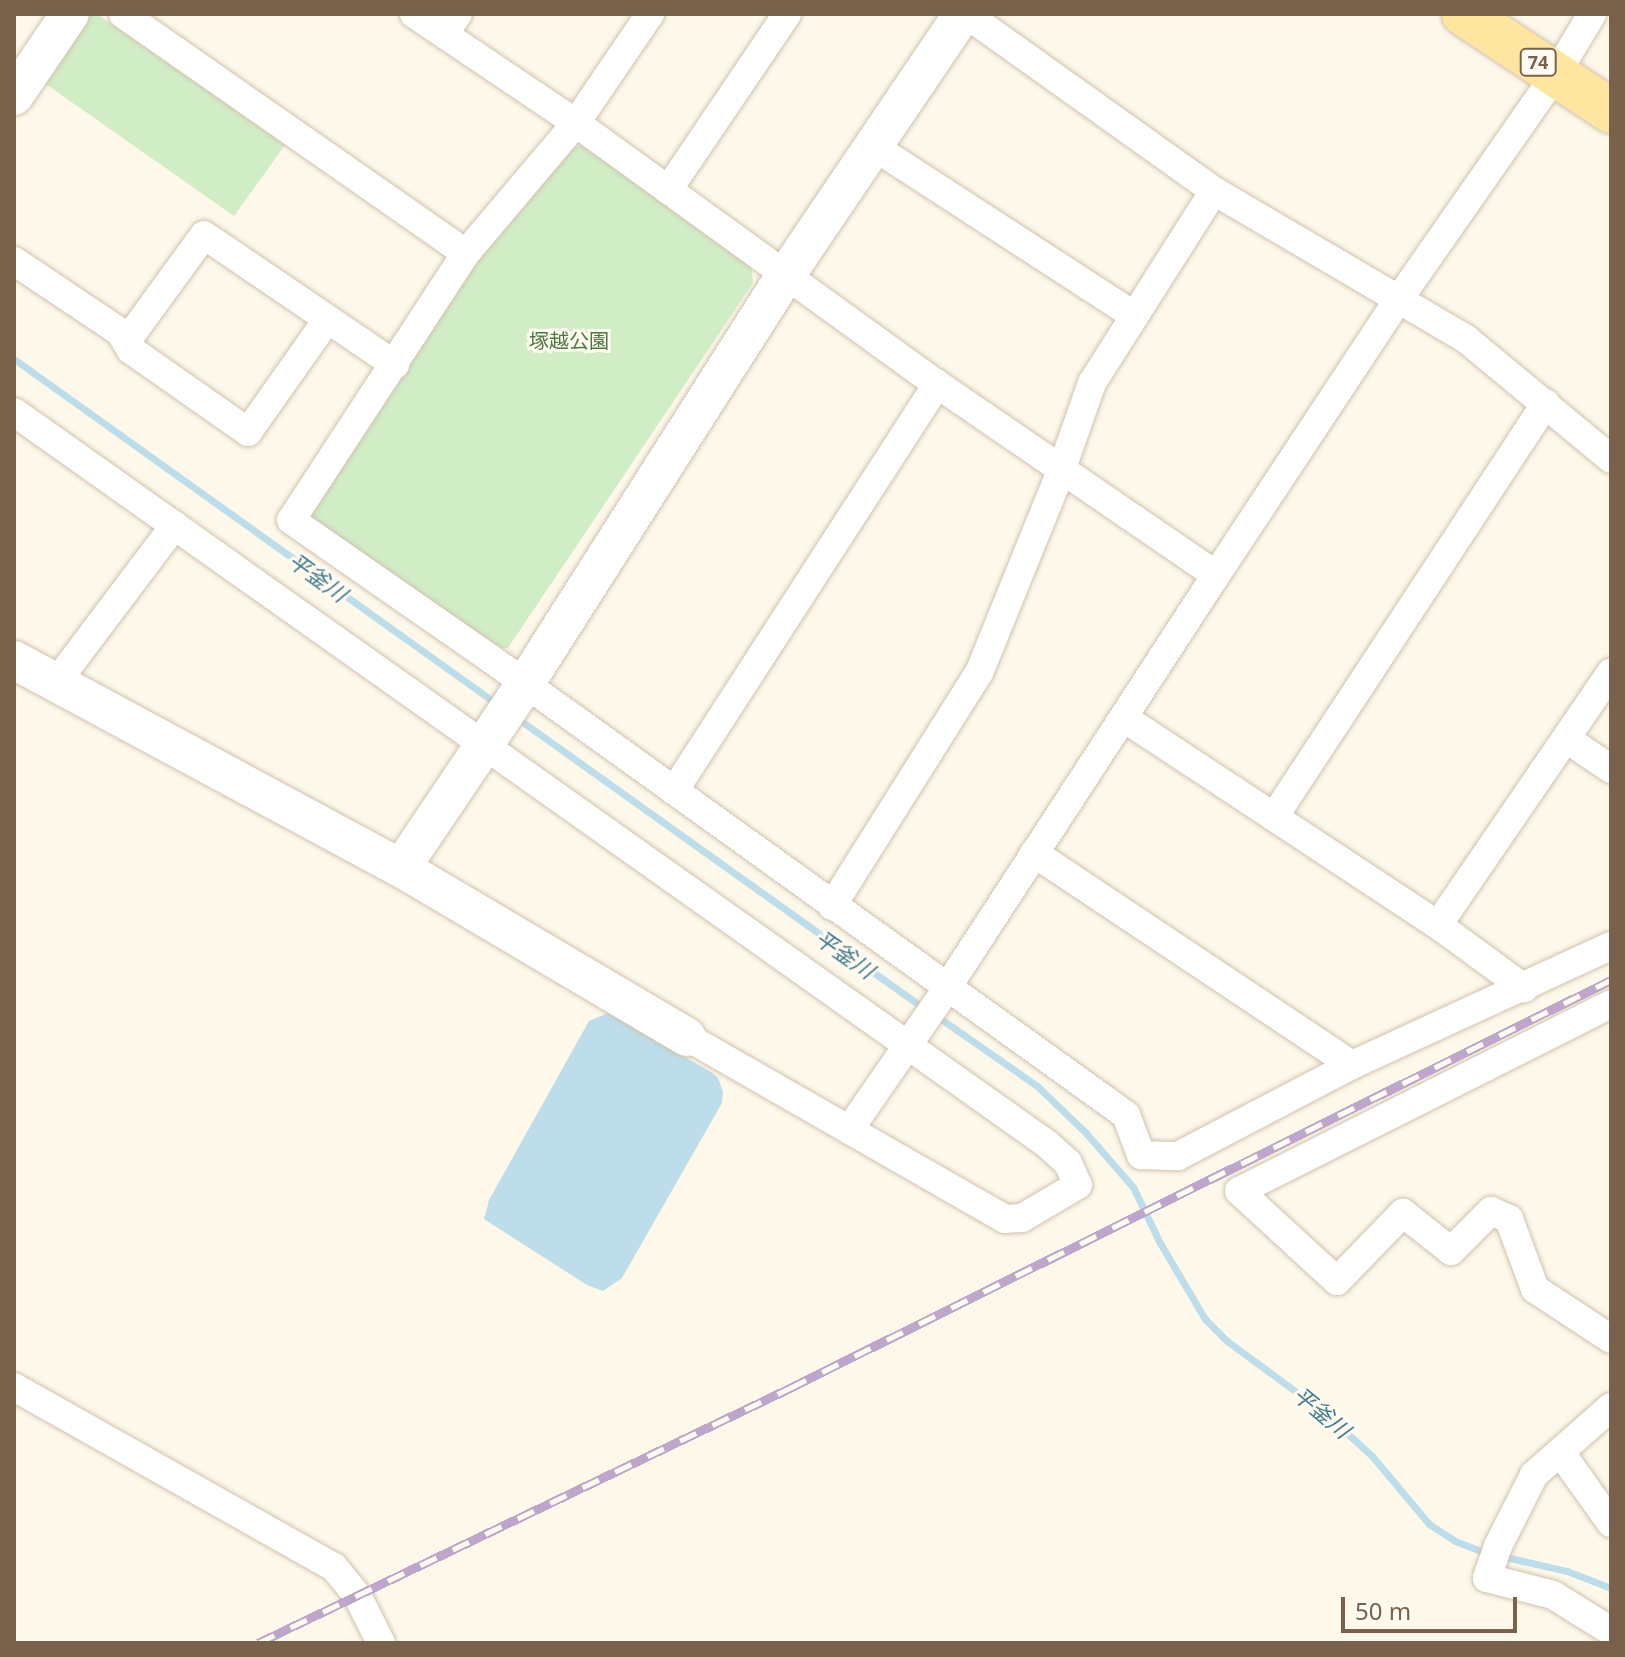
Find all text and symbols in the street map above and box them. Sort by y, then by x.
road number: 74 [1518,48,1558,76]
park label: 塚越公園 [529,328,609,352]
water label: 平釜川 [284,547,352,607]
water label: 平釜川 [810,924,880,984]
water label: 平釜川 [1288,1381,1356,1443]
scale bar [1345,1581,1521,1631]
text: 50 m [1355,1594,1411,1627]

